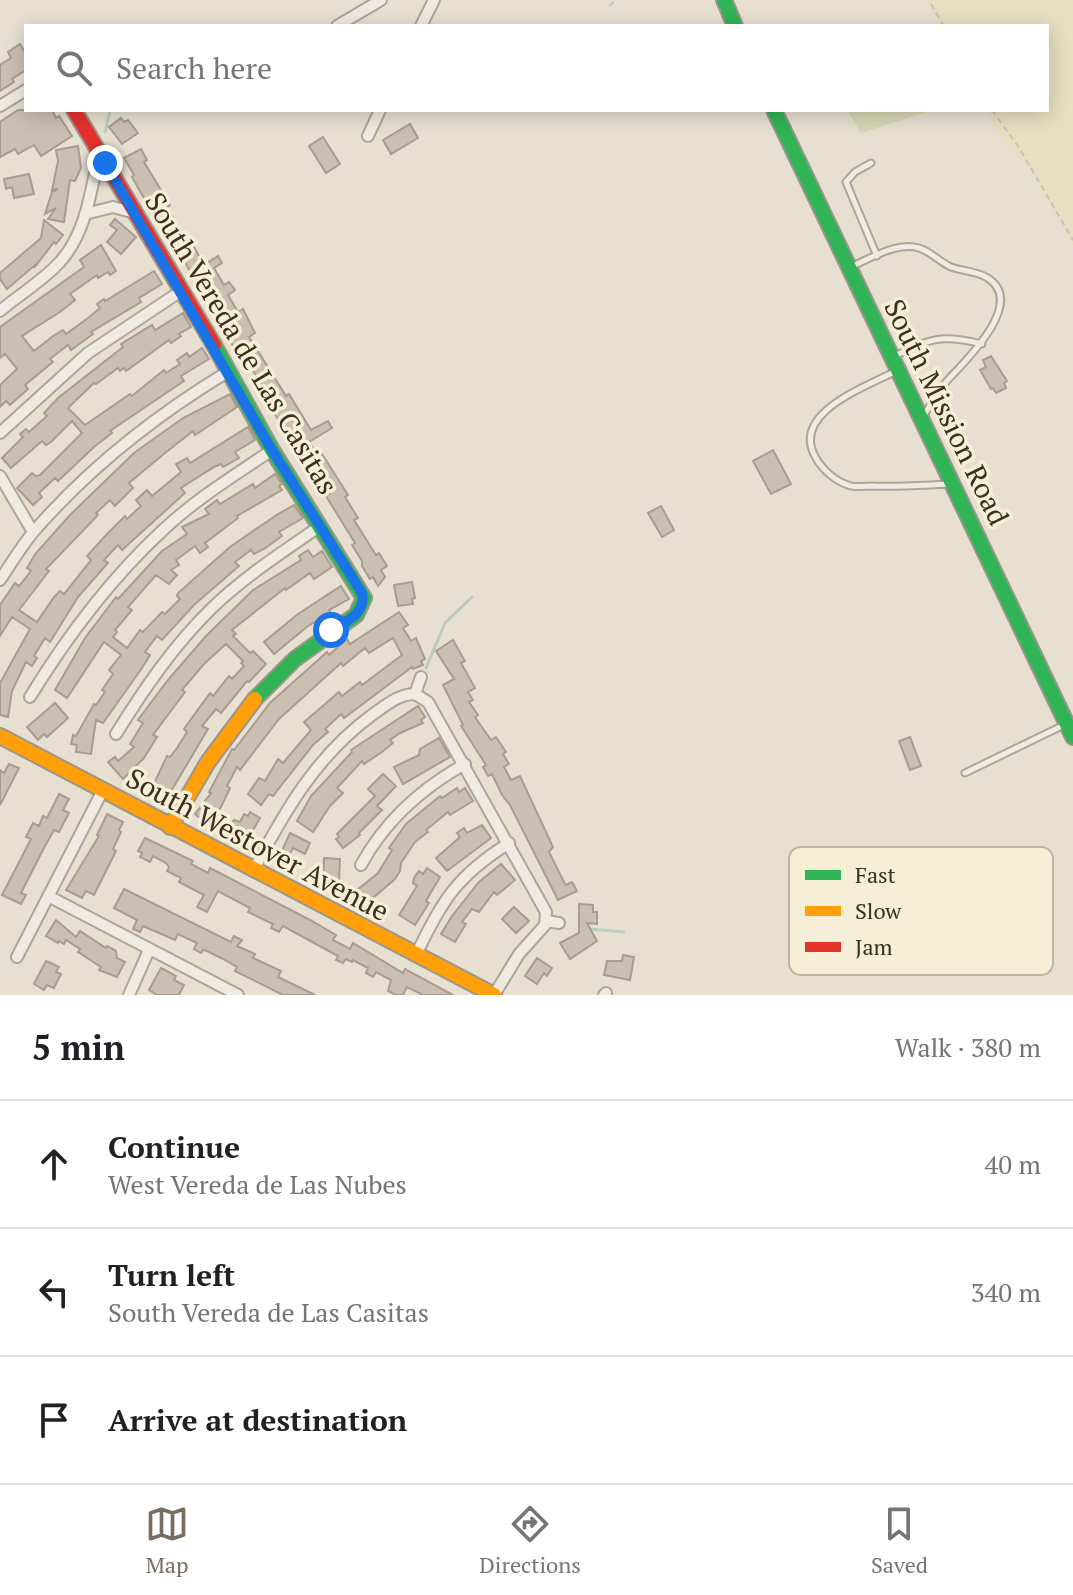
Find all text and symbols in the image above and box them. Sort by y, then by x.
search box [24,24,1049,112]
icon: search [52,46,96,90]
text: Search here [116,48,272,88]
route end [87,145,123,181]
street label: South Vereda de Las Casitas [137,185,347,501]
street label: South Mission Road [876,293,1018,531]
route start [313,612,349,648]
street label: South Westover Avenue [120,759,396,929]
legend [789,847,1053,975]
text: Fast [855,860,896,889]
text: Slow [855,896,902,925]
text: Jam [855,932,893,961]
text: 5 min [32,1025,125,1070]
text: Walk · 380 m [895,1030,1041,1064]
text: Continue [108,1127,240,1167]
icon: ahead [32,1142,76,1186]
text: 40 m [985,1147,1041,1181]
text: West Vereda de Las Nubes [108,1167,407,1201]
text: Turn left [108,1255,235,1295]
icon: left [32,1270,76,1314]
text: 340 m [971,1275,1041,1309]
text: South Vereda de Las Casitas [108,1295,429,1329]
icon: arrive [32,1398,76,1442]
text: Arrive at destination [108,1400,407,1440]
tab: Map [145,1502,189,1579]
tab: Directions [479,1502,581,1579]
tab: Saved [871,1502,928,1579]

